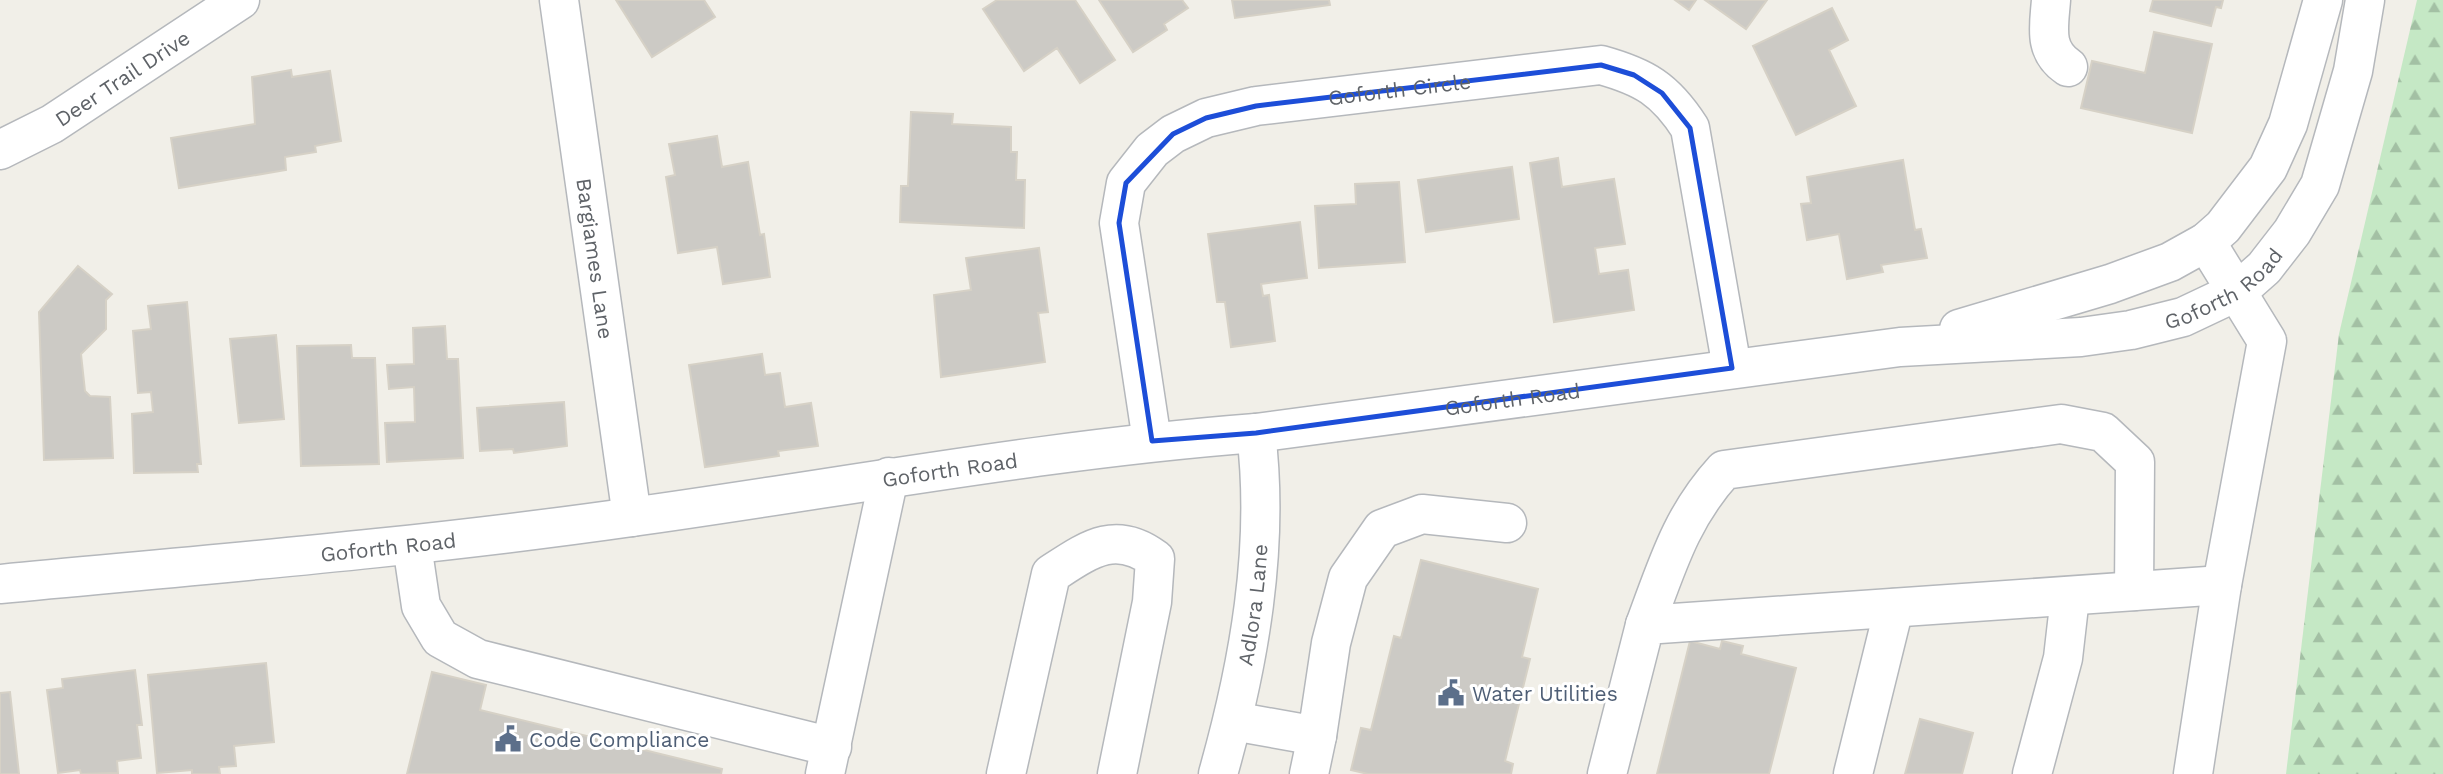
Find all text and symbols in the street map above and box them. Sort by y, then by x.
street label: Deer Trail Drive [50,24,194,131]
street label: Goforth Circle [1327,68,1472,110]
street label: Bargiames Lane [572,176,619,341]
street label: Goforth Road [2162,243,2288,334]
street label: Goforth Road [1443,377,1582,420]
street label: Goforth Road [880,447,1019,492]
street label: Goforth Road [319,527,457,566]
street label: Adlora Lane [1232,543,1272,668]
public building icon: Water Utilities [1436,678,1466,708]
place label: Water Utilities [1472,681,1618,706]
public building icon: Code Compliance [493,724,523,754]
place label: Code Compliance [529,727,709,752]

